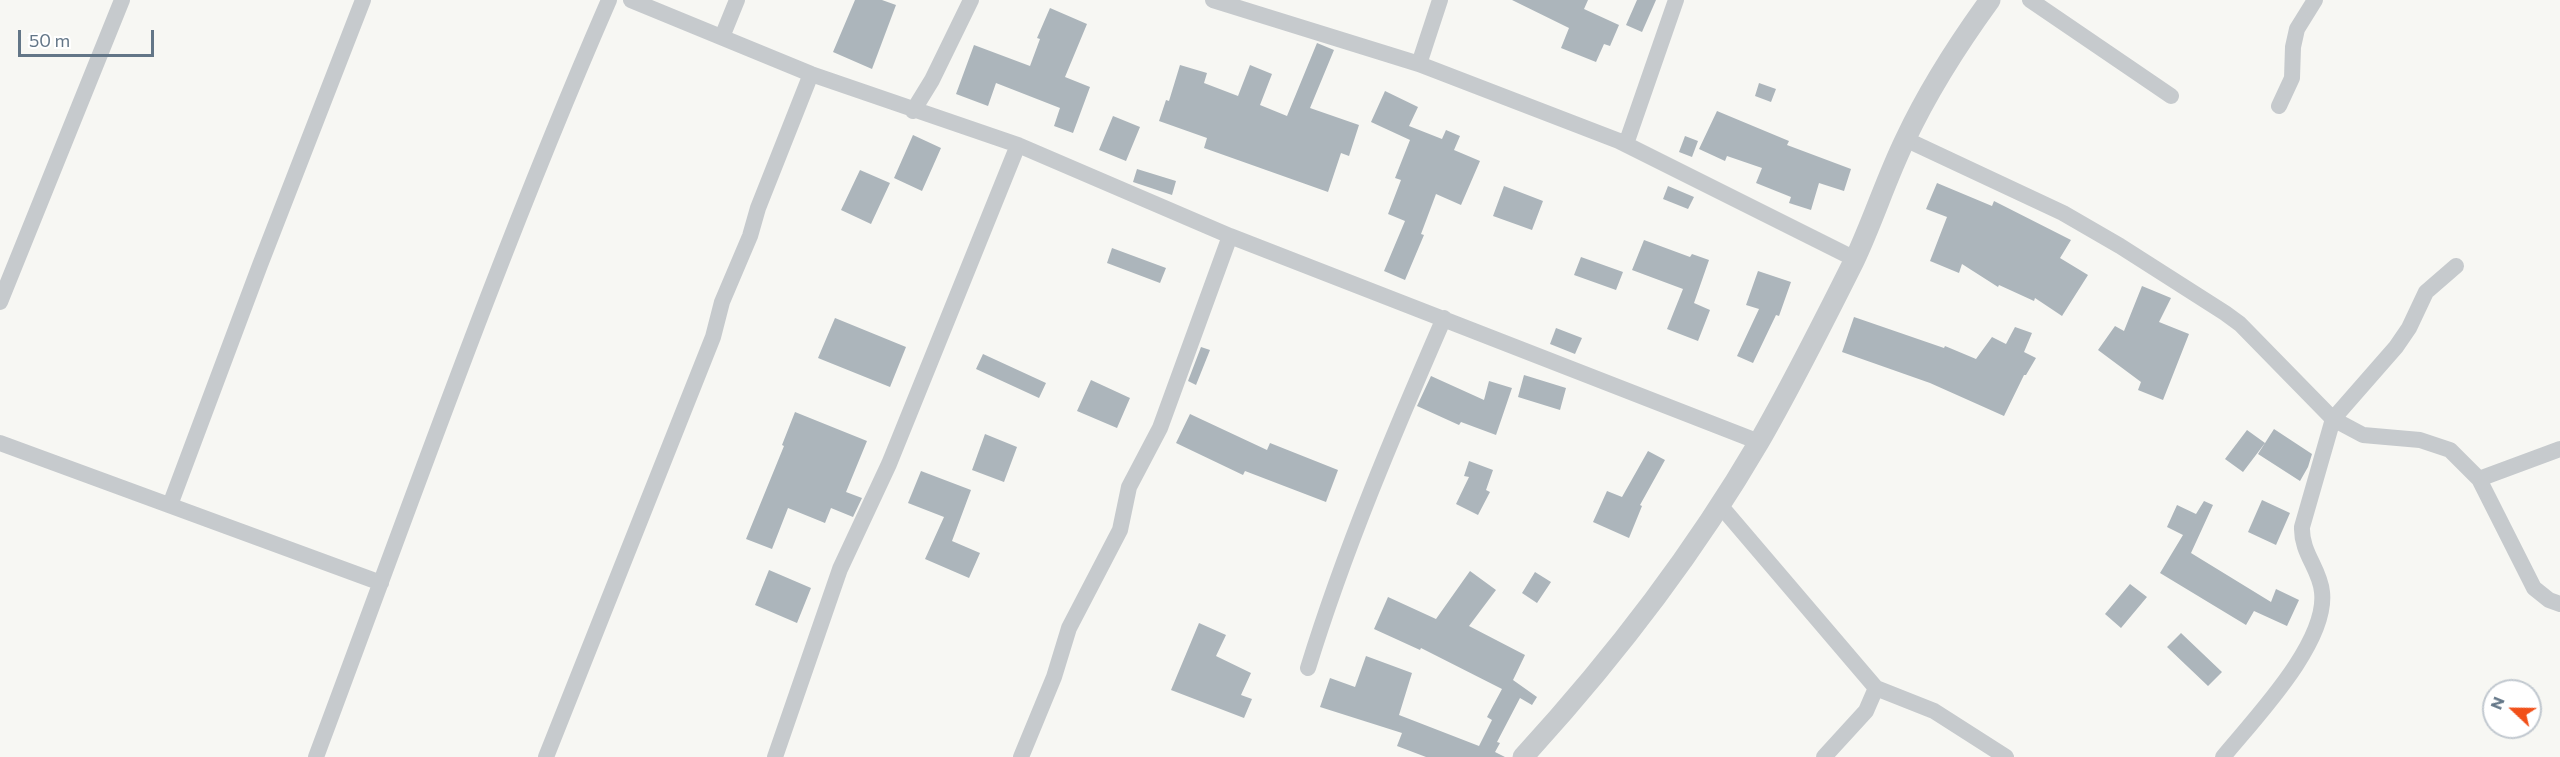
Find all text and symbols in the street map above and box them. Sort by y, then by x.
scale bar [21,18,158,56]
text: 50 m [29,29,70,51]
north arrow [2482,679,2542,739]
text: N [2486,694,2508,712]

